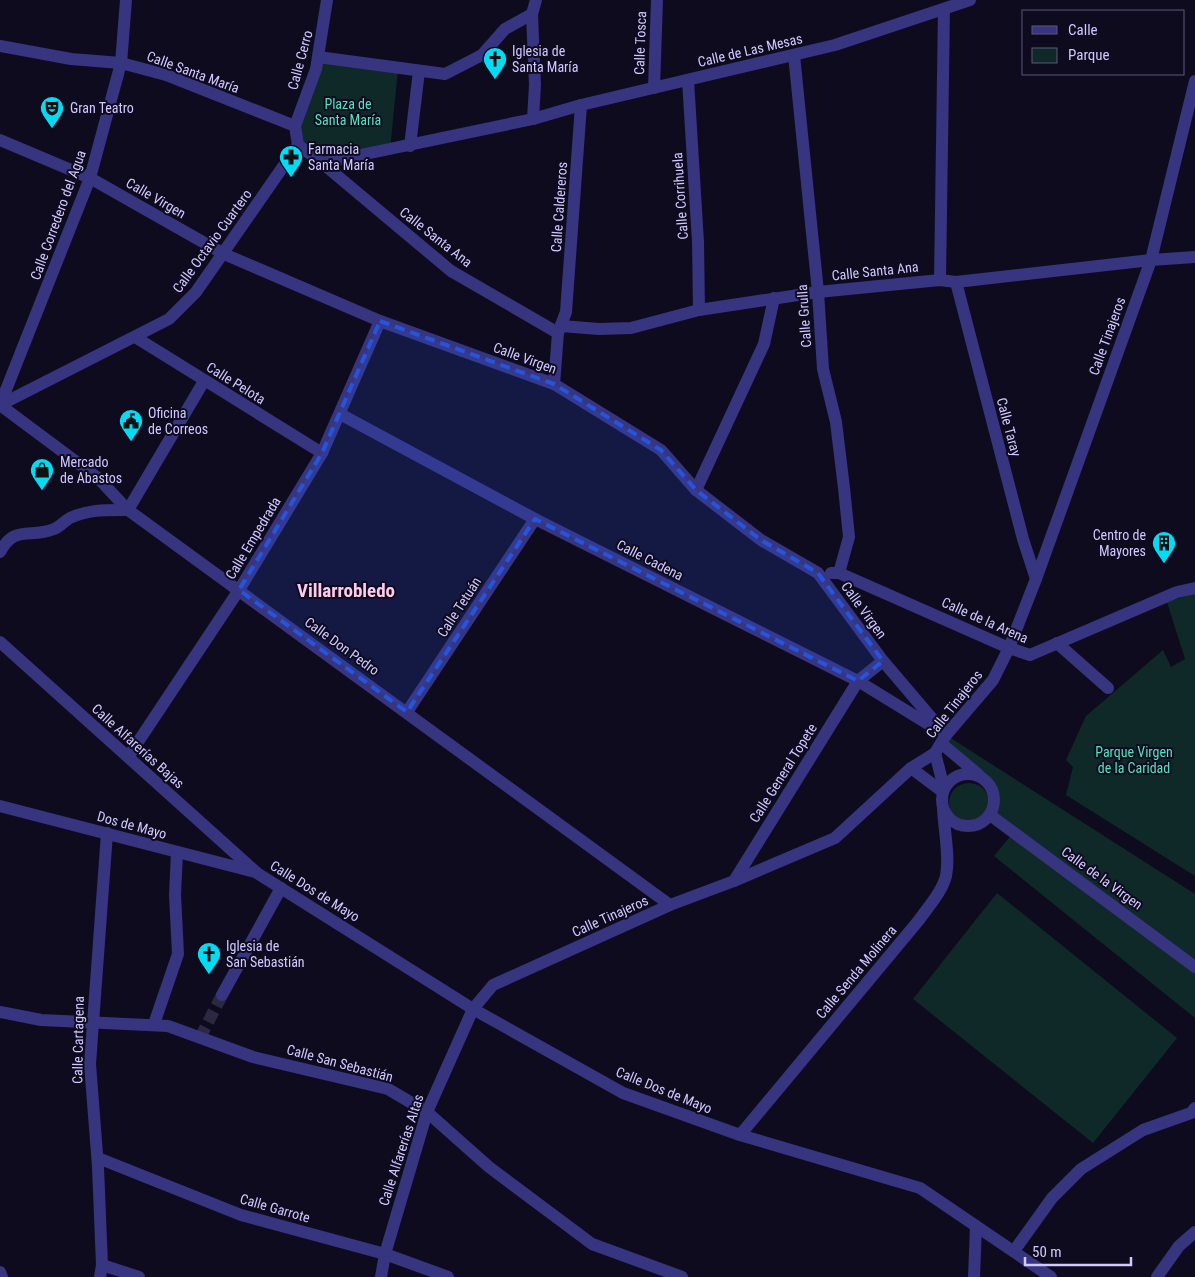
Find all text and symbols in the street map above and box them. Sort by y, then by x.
legend [1022,10,1185,75]
street label: Calle Tosca [631,11,649,75]
text: Calle [1068,21,1098,39]
street label: Calle Cerro [284,29,316,91]
street label: Calle de Las Mesas [696,30,804,70]
place label: Iglesia de Santa María [512,43,578,75]
church icon: Iglesia de Santa María [482,46,508,80]
text: Parque [1068,46,1110,64]
street label: Calle Santa María [145,48,241,96]
theatre icon: Gran Teatro [39,95,65,129]
park label: Plaza de Santa María [315,96,381,128]
place label: Gran Teatro [70,100,134,116]
place label: Farmacia Santa María [308,141,374,173]
pharmacy icon: Farmacia Santa María [278,144,304,178]
street label: Calle Corredero del Agua [27,148,89,282]
street label: Calle Corrihuela [669,152,691,240]
street label: Calle Caldereros [548,161,570,253]
street label: Calle Virgen [123,174,189,222]
street label: Calle Octavio Cuartero [169,186,255,296]
street label: Calle Santa Ana [397,204,475,270]
street label: Calle Santa Ana [831,258,919,284]
street label: Calle Grulla [794,284,814,348]
street label: Calle Tinajeros [1085,295,1129,377]
street label: Calle Virgen [491,339,559,377]
street label: Calle Pelota [204,359,268,407]
street label: Calle Taray [993,396,1025,458]
place label: Oficina de Correos [148,405,208,437]
public building icon: Oficina de Correos [118,408,144,442]
place label: Mercado de Abastos [60,454,122,486]
shop icon: Mercado de Abastos [29,457,55,491]
street label: Calle Empedrada [222,494,284,582]
place label: Centro de Mayores [1093,527,1146,559]
building icon: Centro de Mayores [1151,530,1177,564]
street label: Calle Cadena [614,536,686,584]
street label: Calle Tetuán [434,574,484,640]
street label: Calle Virgen [838,578,890,642]
district label: Villarrobledo [297,579,395,602]
street label: Calle de la Arena [939,594,1031,646]
street label: Calle Don Pedro [302,614,382,678]
street label: Calle Tinajeros [923,667,985,741]
street label: Calle Alfarerías Bajas [89,700,187,792]
street label: Calle General Topete [746,720,820,825]
park label: Parque Virgen de la Caridad [1095,744,1173,776]
street label: Dos de Mayo [96,808,168,842]
street label: Calle de la Virgen [1058,843,1146,913]
street label: Calle Dos de Mayo [267,857,363,925]
street label: Calle Tinajeros [569,892,651,940]
street label: Calle Senda Molinera [812,922,900,1022]
place label: Iglesia de San Sebastián [226,938,305,970]
church icon: Iglesia de San Sebastián [196,941,222,975]
street label: Calle Cartagena [69,996,87,1084]
street label: Calle San Sebastián [285,1041,395,1085]
street label: Calle Dos de Mayo [614,1063,714,1117]
street label: Calle Alfarerías Altas [375,1092,427,1208]
street label: Calle Garrote [238,1190,312,1226]
scale bar [1025,1234,1131,1266]
text: 50 m [1032,1243,1062,1261]

